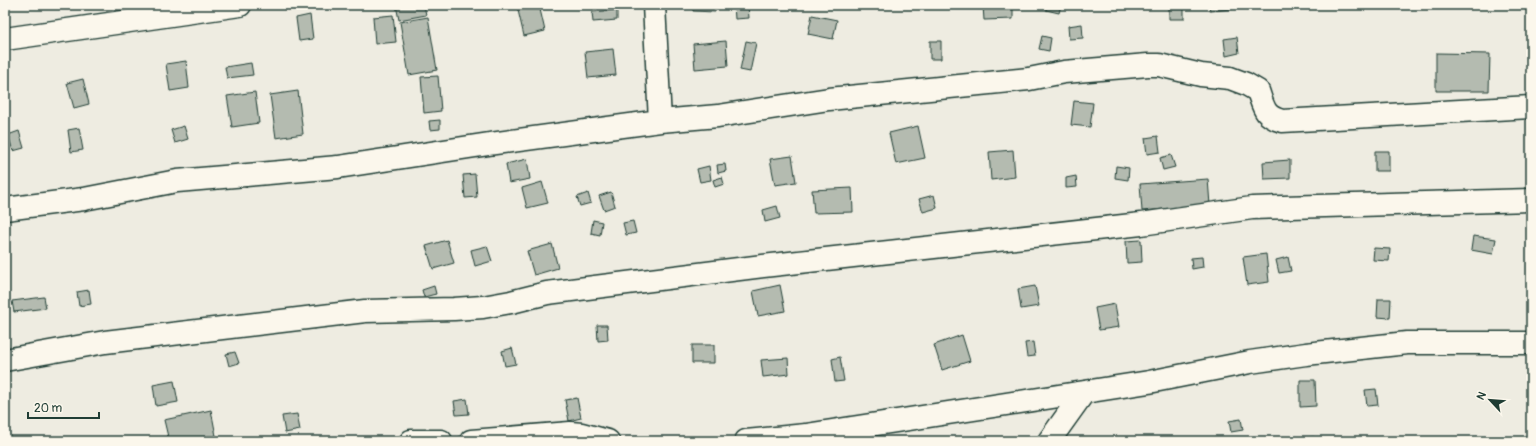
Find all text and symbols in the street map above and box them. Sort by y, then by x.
north arrow [1470,380,1510,420]
text: N [1474,389,1489,402]
scale bar [28,394,99,420]
text: 20 m [34,401,63,416]

